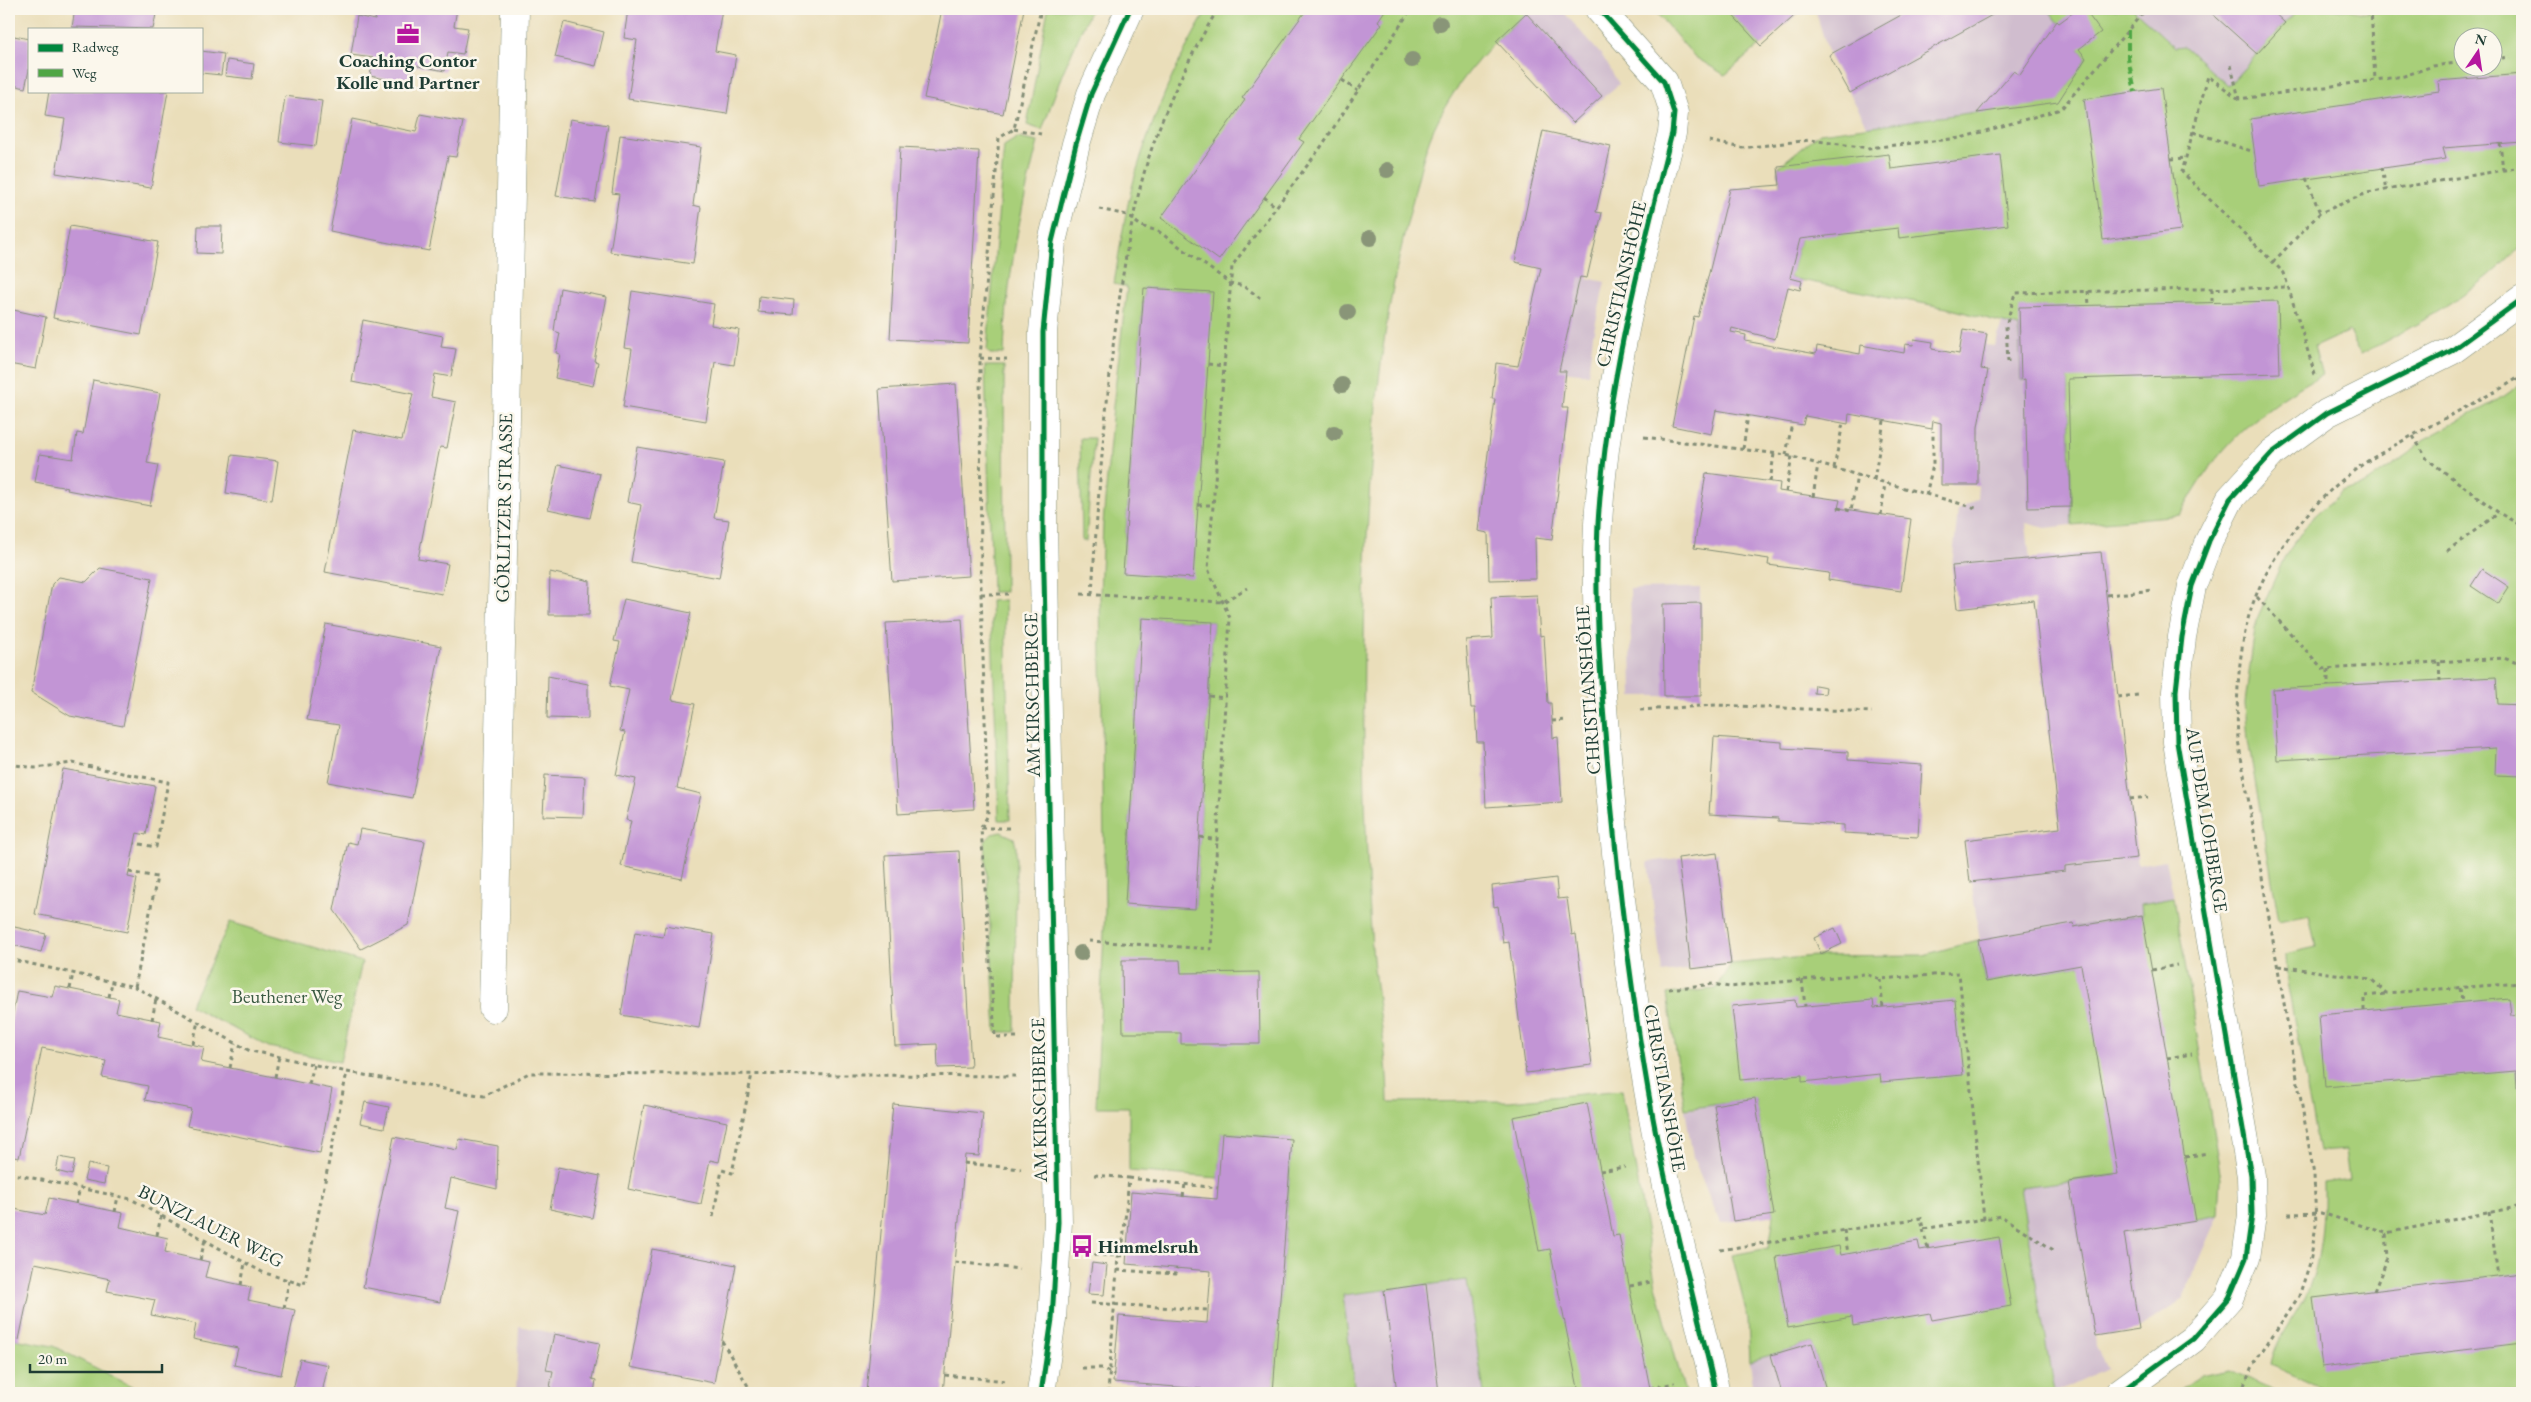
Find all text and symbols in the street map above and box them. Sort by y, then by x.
office icon: Coaching Contor Kolle und Partner [395,21,421,47]
legend [28,28,202,92]
north arrow [2454,28,2504,78]
text: N [2473,29,2489,50]
text: Radweg [72,37,119,56]
place label: Coaching Contor Kolle und Partner [336,48,480,95]
text: Weg [72,63,97,82]
street label: CHRISTIANSHÖHE [1590,198,1652,370]
street label: GÖRLITZER STRASSE [490,413,518,603]
street label: CHRISTIANSHÖHE [1570,604,1606,776]
street label: AM KIRSCHBERGE [1018,612,1046,779]
street label: AUF DEM LOHBERGE [2180,724,2234,915]
park label: Beuthener Weg [232,984,343,1009]
street label: CHRISTIANSHÖHE [1638,1002,1692,1174]
street label: AM KIRSCHBERGE [1025,1017,1053,1184]
street label: BUNZLAUER WEG [134,1179,288,1274]
bus stop icon: Himmelsruh [1069,1233,1095,1259]
place label: Himmelsruh [1098,1234,1199,1259]
scale bar [30,1342,162,1374]
text: 20 m [38,1349,67,1368]

